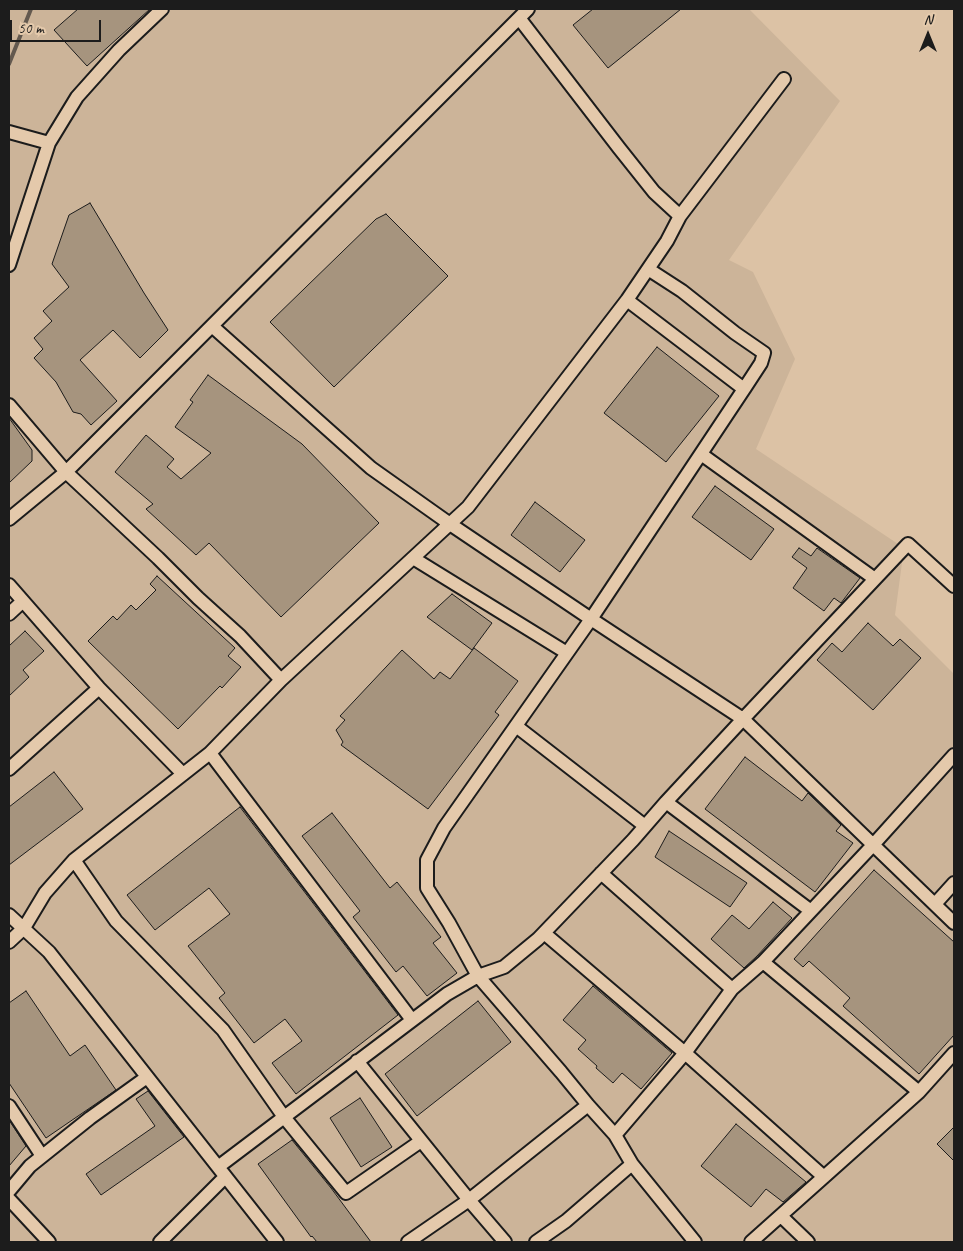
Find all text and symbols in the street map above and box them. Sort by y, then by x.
scale bar [12,10,104,42]
north arrow [903,10,953,60]
text: N [924,11,932,28]
text: 50 m [18,19,44,38]

